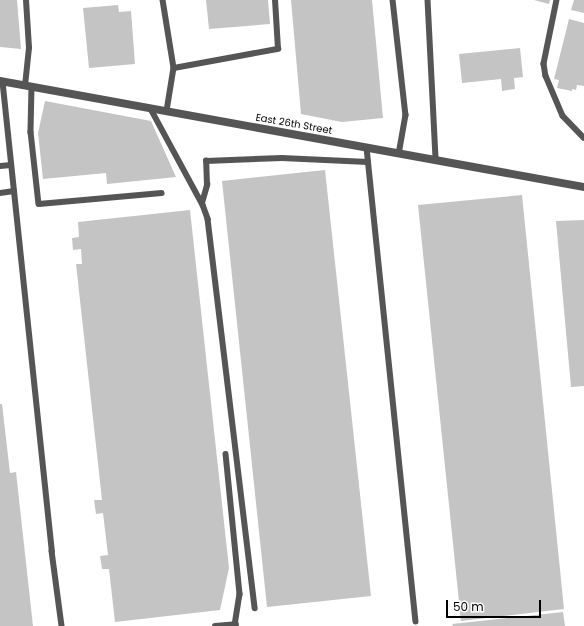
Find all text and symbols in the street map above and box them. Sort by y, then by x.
street label: East 26th Street [255,111,333,137]
scale bar [448,592,543,618]
text: 50 m [453,598,484,615]

